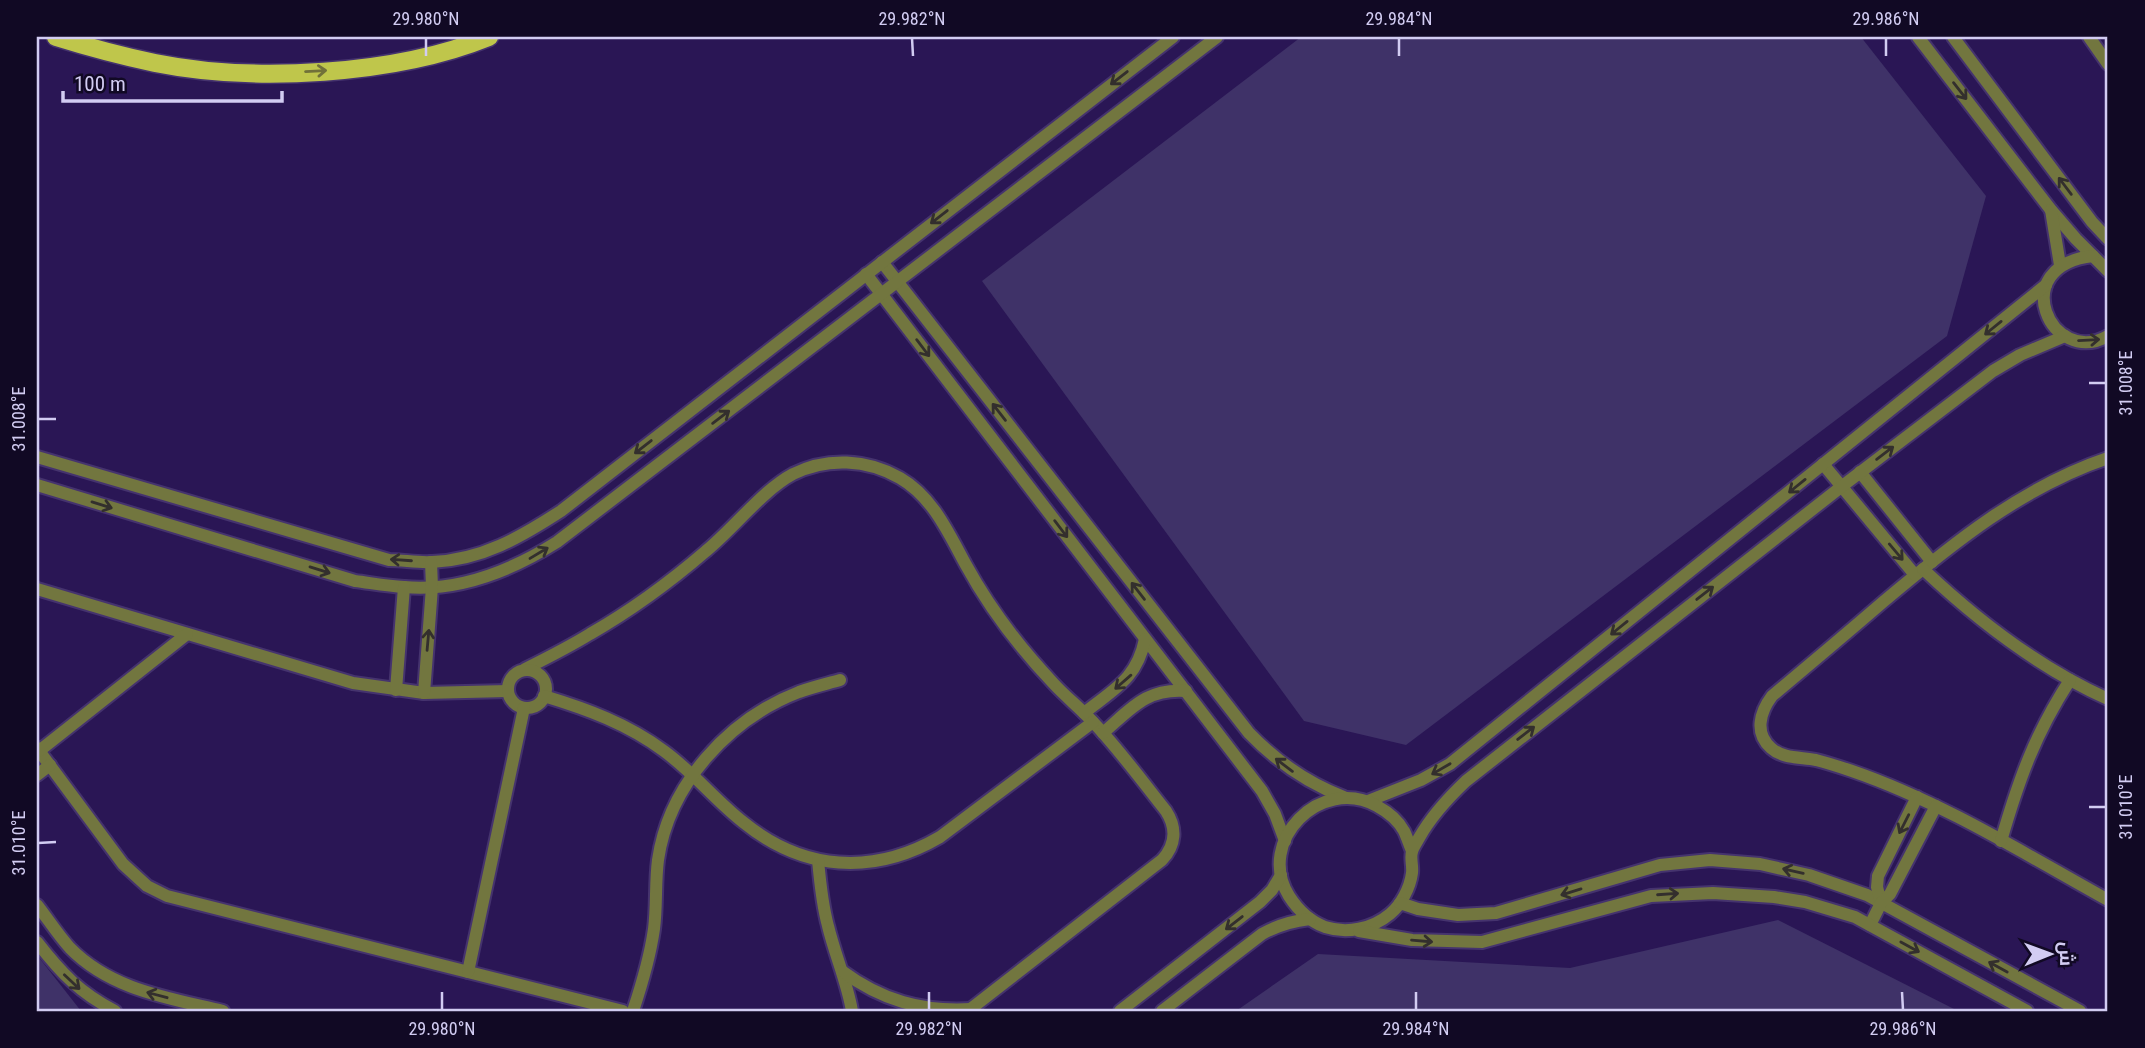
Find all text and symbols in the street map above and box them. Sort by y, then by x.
text: 29.980°N [392,8,460,29]
text: 29.982°N [878,8,946,29]
text: 29.984°N [1365,8,1433,29]
text: 29.986°N [1852,8,1920,29]
scale bar [63,60,282,104]
one-way arrow [304,64,327,77]
one-way arrow [1110,71,1129,86]
text: 100 m [74,72,126,96]
one-way arrow [1952,81,1967,100]
one-way arrow [2058,177,2072,196]
one-way arrow [930,210,948,225]
one-way arrow [1985,320,2003,335]
one-way arrow [2077,333,2100,346]
one-way arrow [915,338,930,357]
text: 31.008°E [2115,351,2136,415]
text: 31.008°E [8,387,29,451]
one-way arrow [991,404,1006,422]
one-way arrow [711,409,730,424]
one-way arrow [635,440,653,455]
one-way arrow [1875,446,1894,460]
one-way arrow [1788,478,1806,493]
one-way arrow [91,499,113,512]
one-way arrow [1053,519,1068,537]
one-way arrow [1888,543,1904,561]
one-way arrow [528,546,548,560]
one-way arrow [390,553,412,566]
one-way arrow [309,565,331,578]
one-way arrow [1131,583,1146,601]
one-way arrow [1696,585,1714,600]
one-way arrow [1611,620,1629,636]
one-way arrow [422,629,435,652]
one-way arrow [1114,674,1132,690]
one-way arrow [1517,726,1535,741]
one-way arrow [1275,758,1294,773]
one-way arrow [1431,762,1451,776]
text: 31.010°E [2115,775,2136,839]
text: 31.010°E [8,811,29,875]
one-way arrow [1896,813,1910,834]
one-way arrow [1782,864,1805,878]
one-way arrow [1560,887,1582,900]
one-way arrow [1656,887,1679,900]
one-way arrow [1225,916,1244,931]
north arrow [2016,918,2086,988]
one-way arrow [1411,935,1433,948]
one-way arrow [1899,940,1919,954]
text: ش [2055,941,2078,966]
one-way arrow [1989,960,2009,974]
one-way arrow [63,974,81,990]
one-way arrow [146,988,169,1001]
text: 29.980°N [408,1018,476,1039]
text: 29.982°N [895,1018,963,1039]
text: 29.984°N [1382,1018,1450,1039]
text: 29.986°N [1869,1018,1937,1039]

